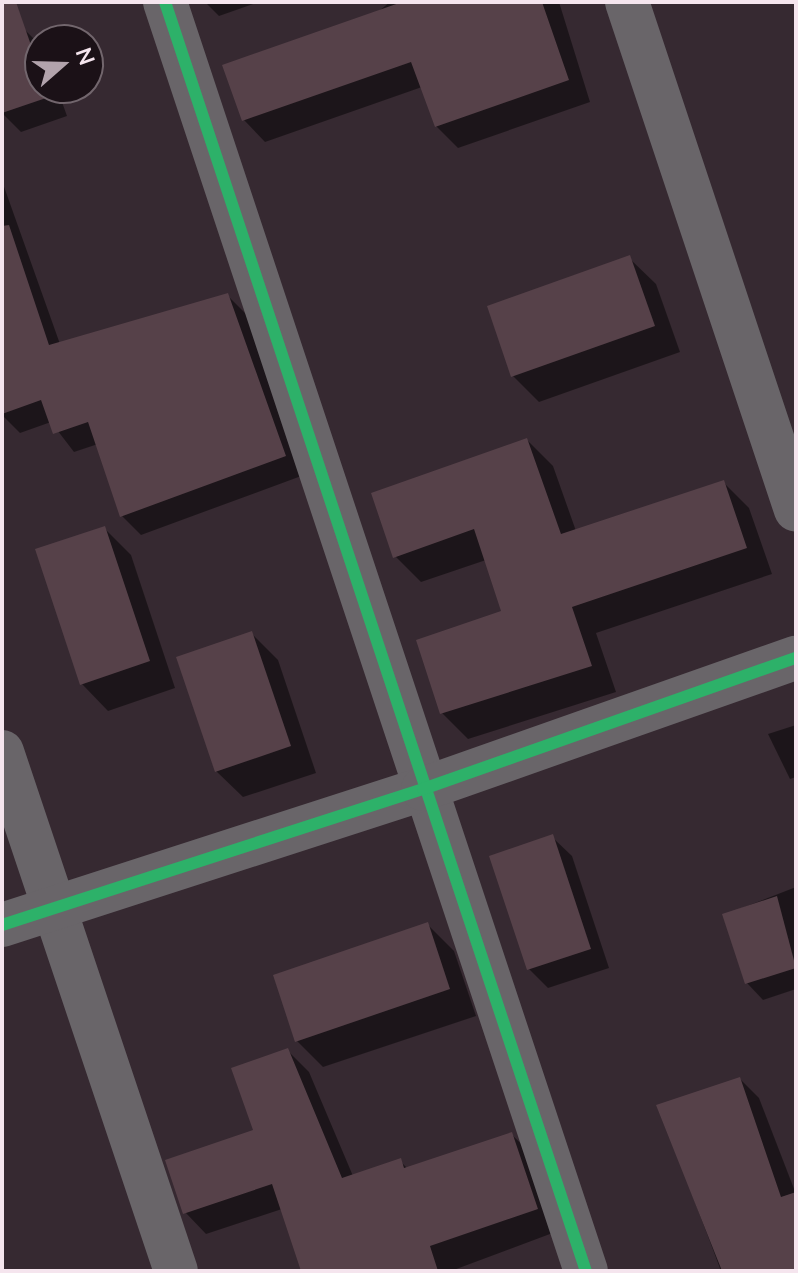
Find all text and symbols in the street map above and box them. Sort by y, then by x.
north arrow [24,24,104,104]
text: N [68,44,102,69]

